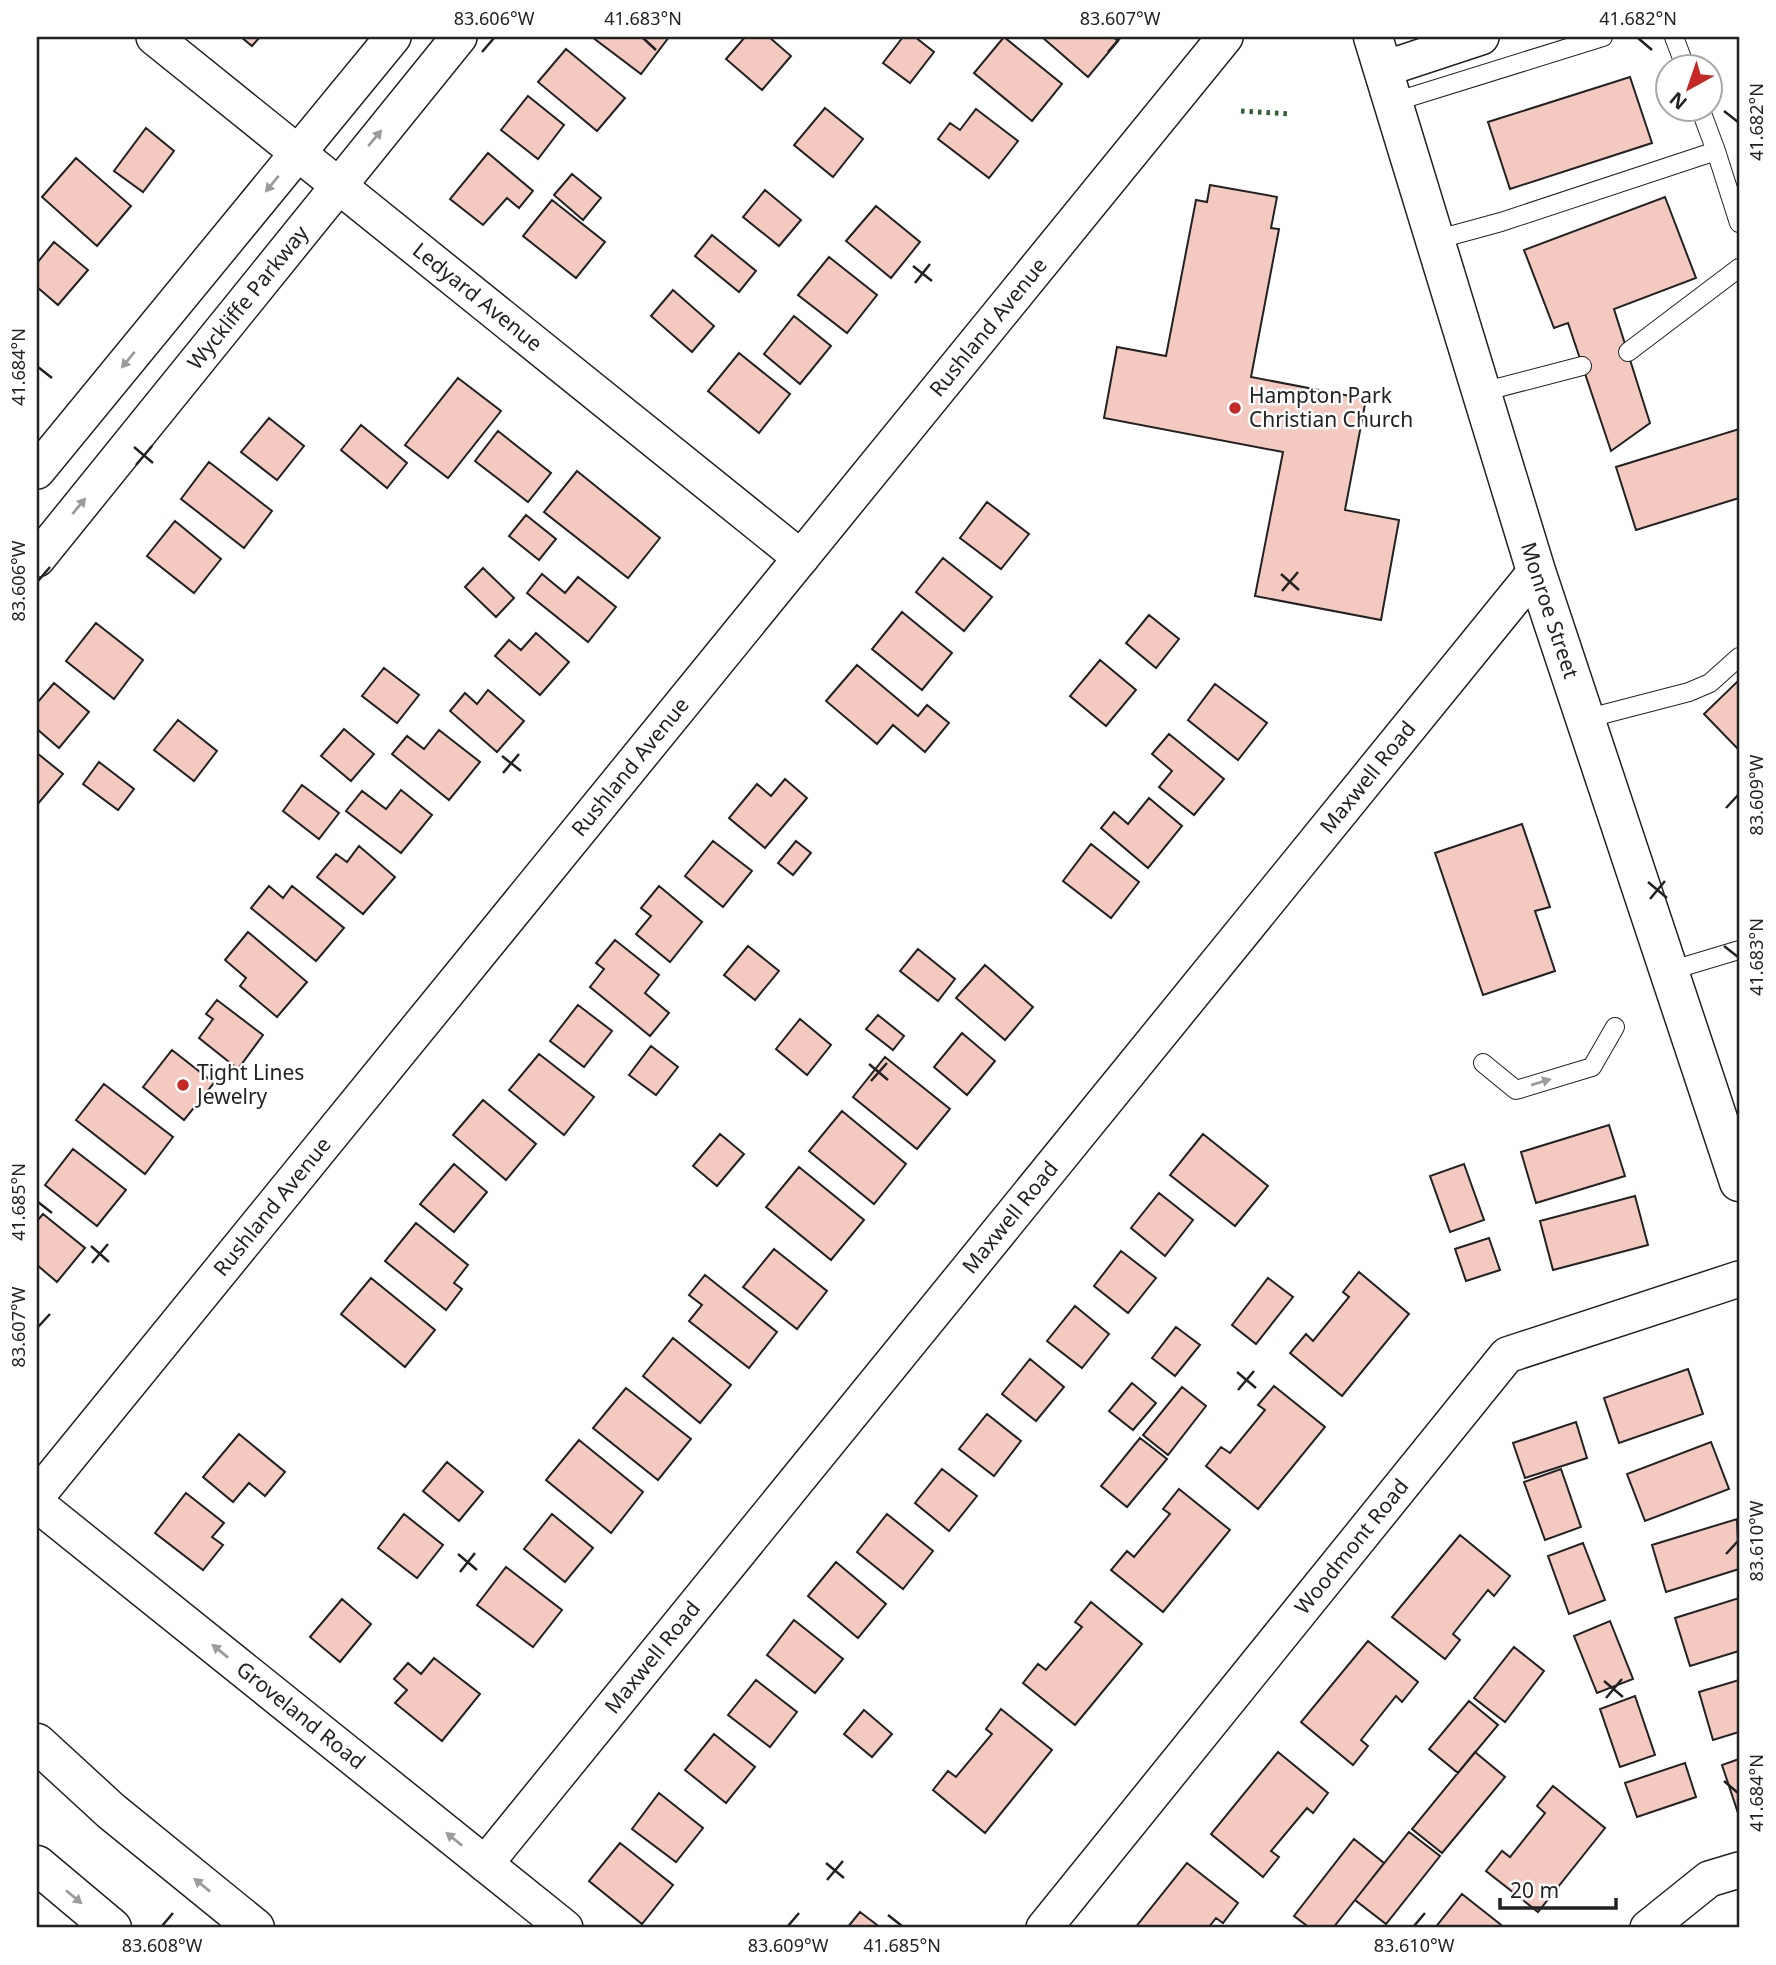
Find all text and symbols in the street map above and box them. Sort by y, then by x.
text: 83.606°W [454,6,535,30]
text: 41.683°N [604,6,682,30]
text: 83.607°W [1080,6,1161,30]
text: 41.682°N [1599,6,1677,30]
north arrow [1654,52,1724,122]
text: 41.682°N [1744,83,1768,161]
text: N [1664,86,1692,116]
one-way arrow [367,129,382,146]
one-way arrow [265,176,280,193]
street label: Wyckliffe Parkway [181,219,314,375]
street label: Ledyard Avenue [407,236,548,357]
street label: Rushland Avenue [923,251,1053,402]
text: 41.684°N [6,328,30,406]
one-way arrow [120,351,135,369]
place label: Hampton Park Christian Church [1249,381,1413,433]
marker: Hampton Park Christian Church [1227,400,1243,416]
one-way arrow [72,498,87,516]
street label: Monroe Street [1515,539,1586,682]
text: 83.606°W [6,540,30,621]
street label: Rushland Avenue [565,691,695,842]
street label: Maxwell Road [1313,715,1421,839]
text: 83.609°W [1744,754,1768,835]
text: 41.683°N [1744,918,1768,996]
place label: Tight Lines Jewelry [195,1058,304,1110]
marker: Tight Lines Jewelry [175,1077,191,1093]
one-way arrow [1530,1077,1551,1087]
street label: Rushland Avenue [207,1131,337,1281]
street label: Maxwell Road [956,1155,1064,1279]
text: 41.685°N [6,1163,30,1241]
text: 83.607°W [6,1286,30,1367]
street label: Woodmont Road [1288,1473,1414,1620]
text: 83.610°W [1744,1500,1768,1581]
street label: Maxwell Road [598,1595,706,1719]
one-way arrow [211,1644,228,1659]
street label: Groveland Road [231,1655,371,1775]
text: 41.684°N [1744,1754,1768,1832]
one-way arrow [446,1832,464,1847]
scale bar [1500,1867,1615,1911]
text: 20 m [1510,1876,1559,1904]
one-way arrow [194,1878,212,1893]
one-way arrow [65,1889,82,1904]
text: 83.608°W [122,1933,203,1957]
text: 83.609°W [748,1933,829,1957]
text: 41.685°N [863,1933,941,1957]
text: 83.610°W [1374,1933,1455,1957]

